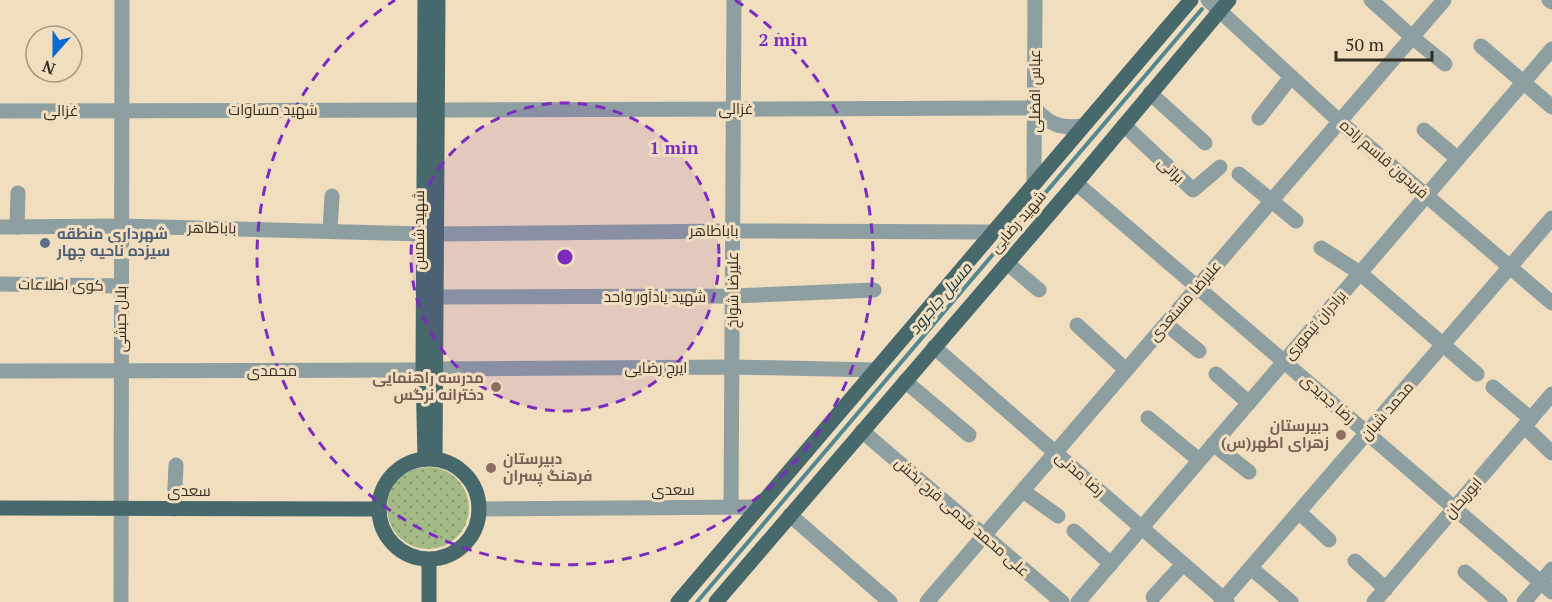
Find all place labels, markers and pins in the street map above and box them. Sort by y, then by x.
place label: شهرداری منطقه سیزده ناحیه چهار [56,223,170,262]
marker: شهرداری منطقه سیزده ناحیه چهار [38,236,52,250]
centre of rings [555,247,575,267]
place label: مدرسه راهنمایی دخترانه نرگس [372,367,484,404]
marker: مدرسه راهنمایی دخترانه نرگس [489,380,503,394]
place label: دبیرستان زهرای اطهر(س) [1221,415,1329,452]
marker: دبیرستان زهرای اطهر(س) [1334,428,1348,442]
place label: دبیرستان فرهنگ پسران [503,448,592,487]
marker: دبیرستان فرهنگ پسران [484,461,498,475]

